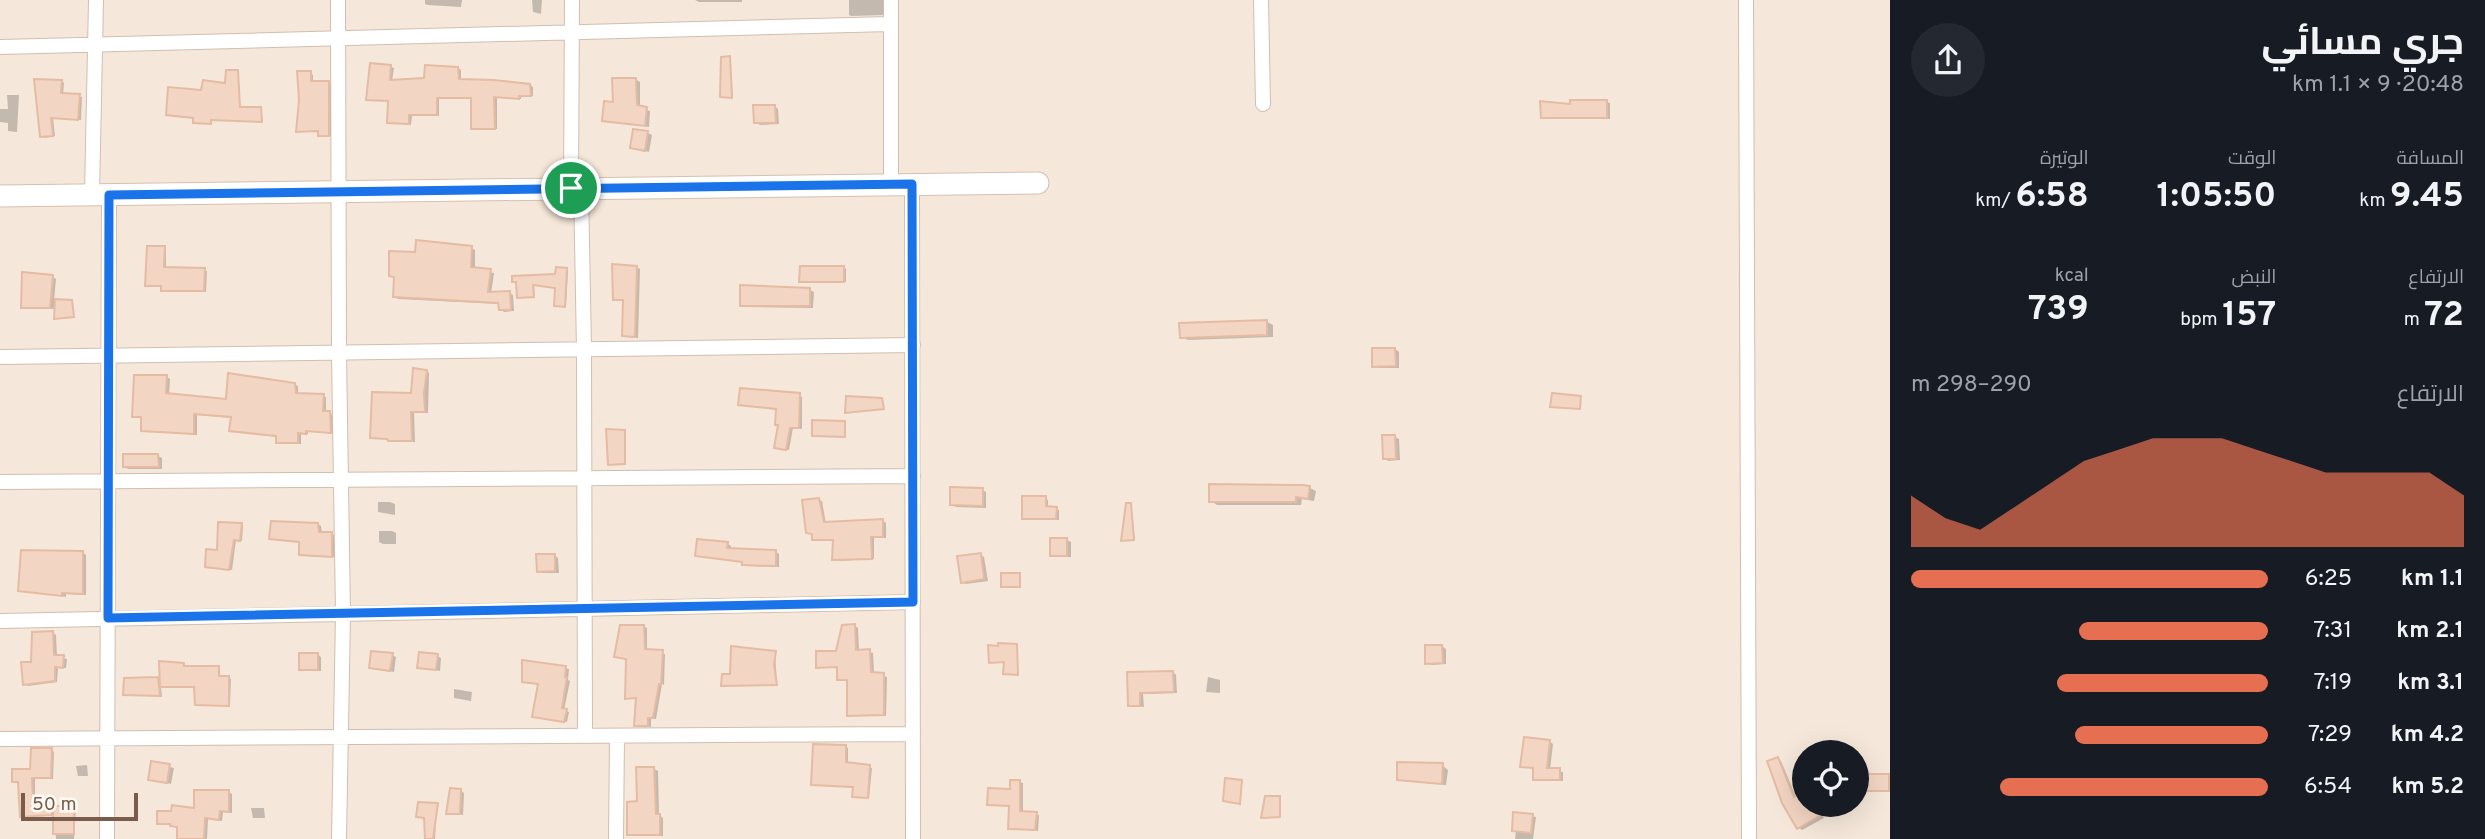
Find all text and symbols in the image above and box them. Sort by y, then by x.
text: جري مسائي [2262,20,2464,69]
button: share [1911,23,1985,97]
text: 20:48 · 9 × 1.1 km [2292,71,2464,100]
text: الوتيرة [2040,147,2089,171]
text: الوقت [2228,147,2276,171]
text: المسافة [2396,147,2464,171]
pin [541,158,601,218]
icon: arrive [552,169,590,207]
text: 6:58 [2015,175,2089,219]
text: 1:05:50 [2157,175,2276,219]
text: 9.45 [2390,175,2464,219]
text: /km [1975,189,2015,213]
text: km [2359,189,2390,213]
text: kcal [2055,264,2089,288]
text: النبض [2232,266,2276,290]
text: الارتفاع [2408,266,2464,290]
text: 739 [2028,288,2089,332]
text: 157 [2222,294,2276,338]
text: 72 [2424,294,2464,338]
text: bpm [2180,308,2222,332]
text: m [2404,308,2424,332]
text: 290–298 m [1911,371,2032,400]
text: الارتفاع [2397,381,2464,410]
text: 6:25 [2305,565,2352,594]
text: 1.1 km [2401,565,2464,594]
text: 7:31 [2313,617,2352,646]
text: 2.1 km [2396,617,2464,646]
text: 7:19 [2313,669,2352,698]
text: 3.1 km [2397,669,2464,698]
text: 7:29 [2308,721,2352,750]
text: 4.2 km [2391,721,2464,750]
map controls [1792,740,1869,817]
button: locate [1792,740,1869,817]
text: 6:54 [2304,773,2352,802]
text: 5.2 km [2391,773,2464,802]
scale bar [21,790,138,822]
text: 50 m [32,793,77,817]

